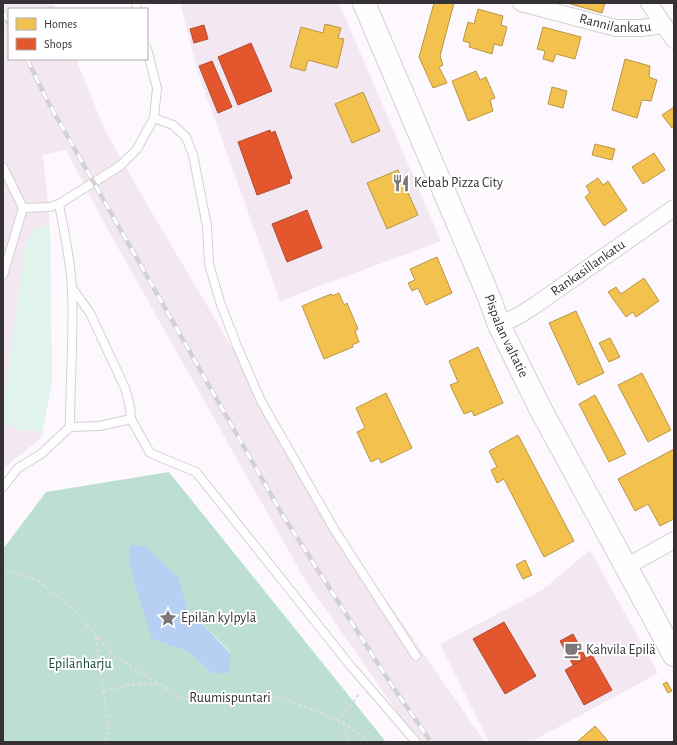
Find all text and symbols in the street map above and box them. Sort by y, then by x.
legend [8,8,148,60]
street label: Rannilankatu [578,12,652,35]
text: Homes [44,18,77,30]
text: Shops [44,38,72,50]
restaurant icon: Kebab Pizza City [391,173,411,193]
place label: Kebab Pizza City [414,176,503,190]
street label: Rankasillankatu [549,237,628,299]
street label: Pispalan valtatie [482,292,531,380]
place icon: Epilän kylpylä [158,608,178,628]
place label: Epilän kylpylä [181,611,257,625]
cafe icon: Kahvila Epilä [563,640,583,660]
place label: Kahvila Epilä [586,643,656,657]
park label: Epilänharju [48,657,112,671]
street label: Ruumispuntari [189,691,271,705]

